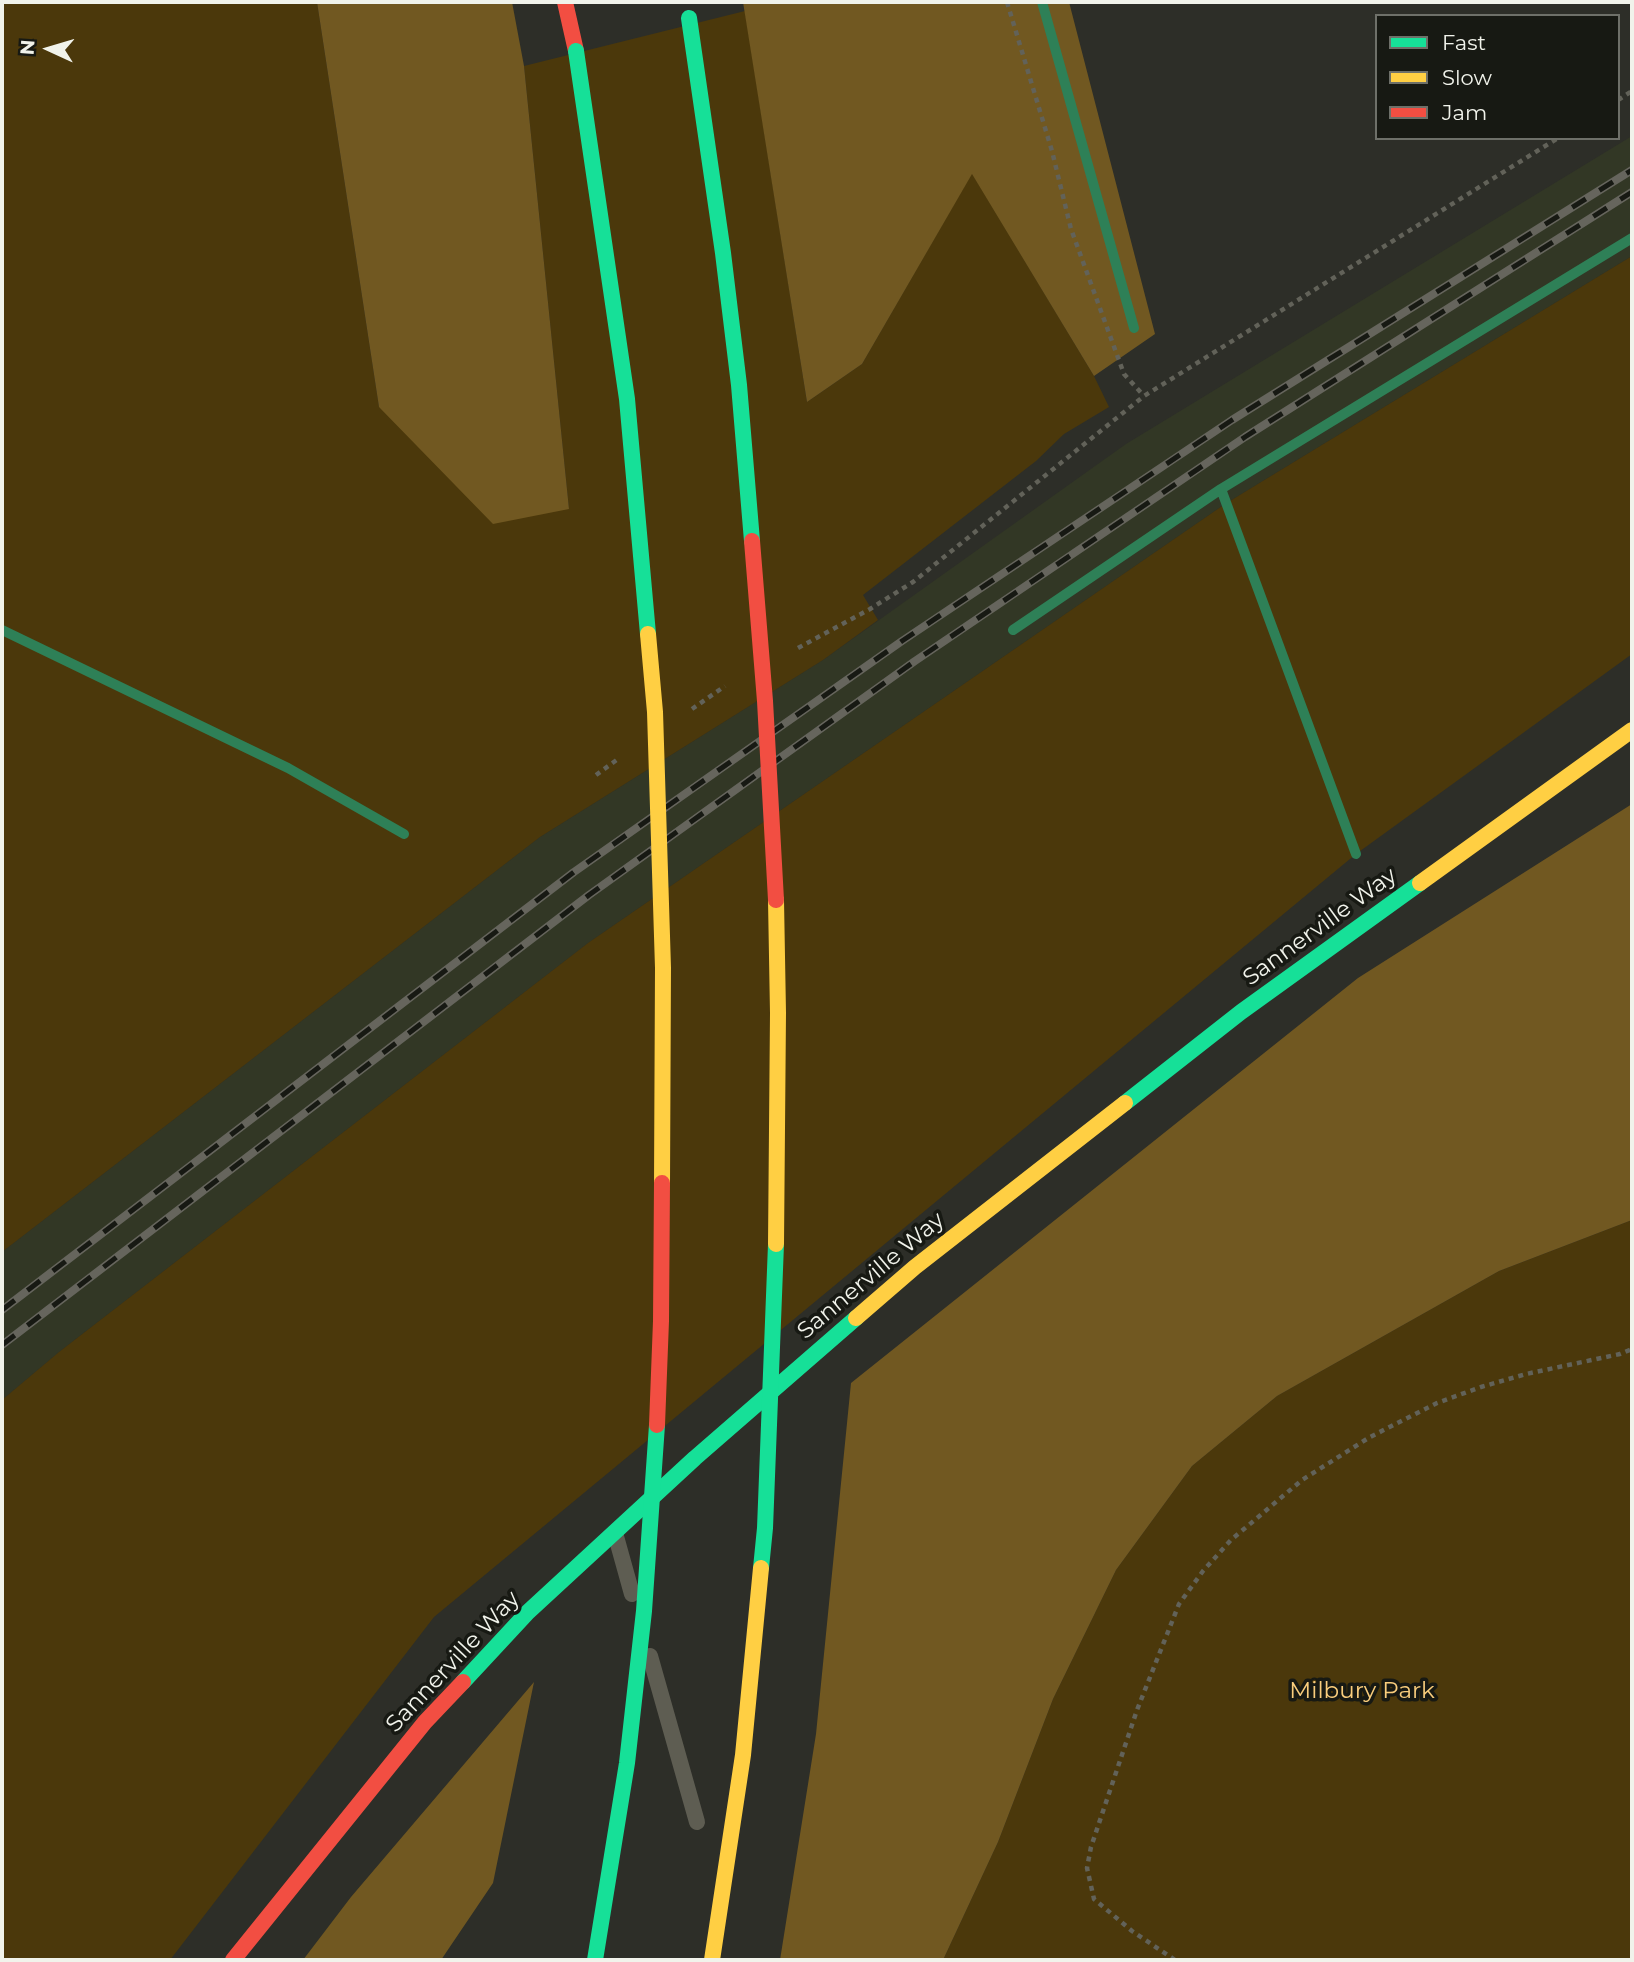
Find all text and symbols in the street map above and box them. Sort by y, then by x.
north arrow [14,14,84,84]
legend [1375,14,1620,140]
text: Fast [1442,30,1486,55]
text: N [16,39,40,56]
text: Slow [1442,65,1492,90]
text: Jam [1442,100,1487,125]
street label: Sannerville Way [1238,862,1402,992]
street label: Sannerville Way [792,1207,950,1345]
street label: Sannerville Way [380,1586,526,1738]
park label: Milbury Park [1289,1677,1435,1705]

